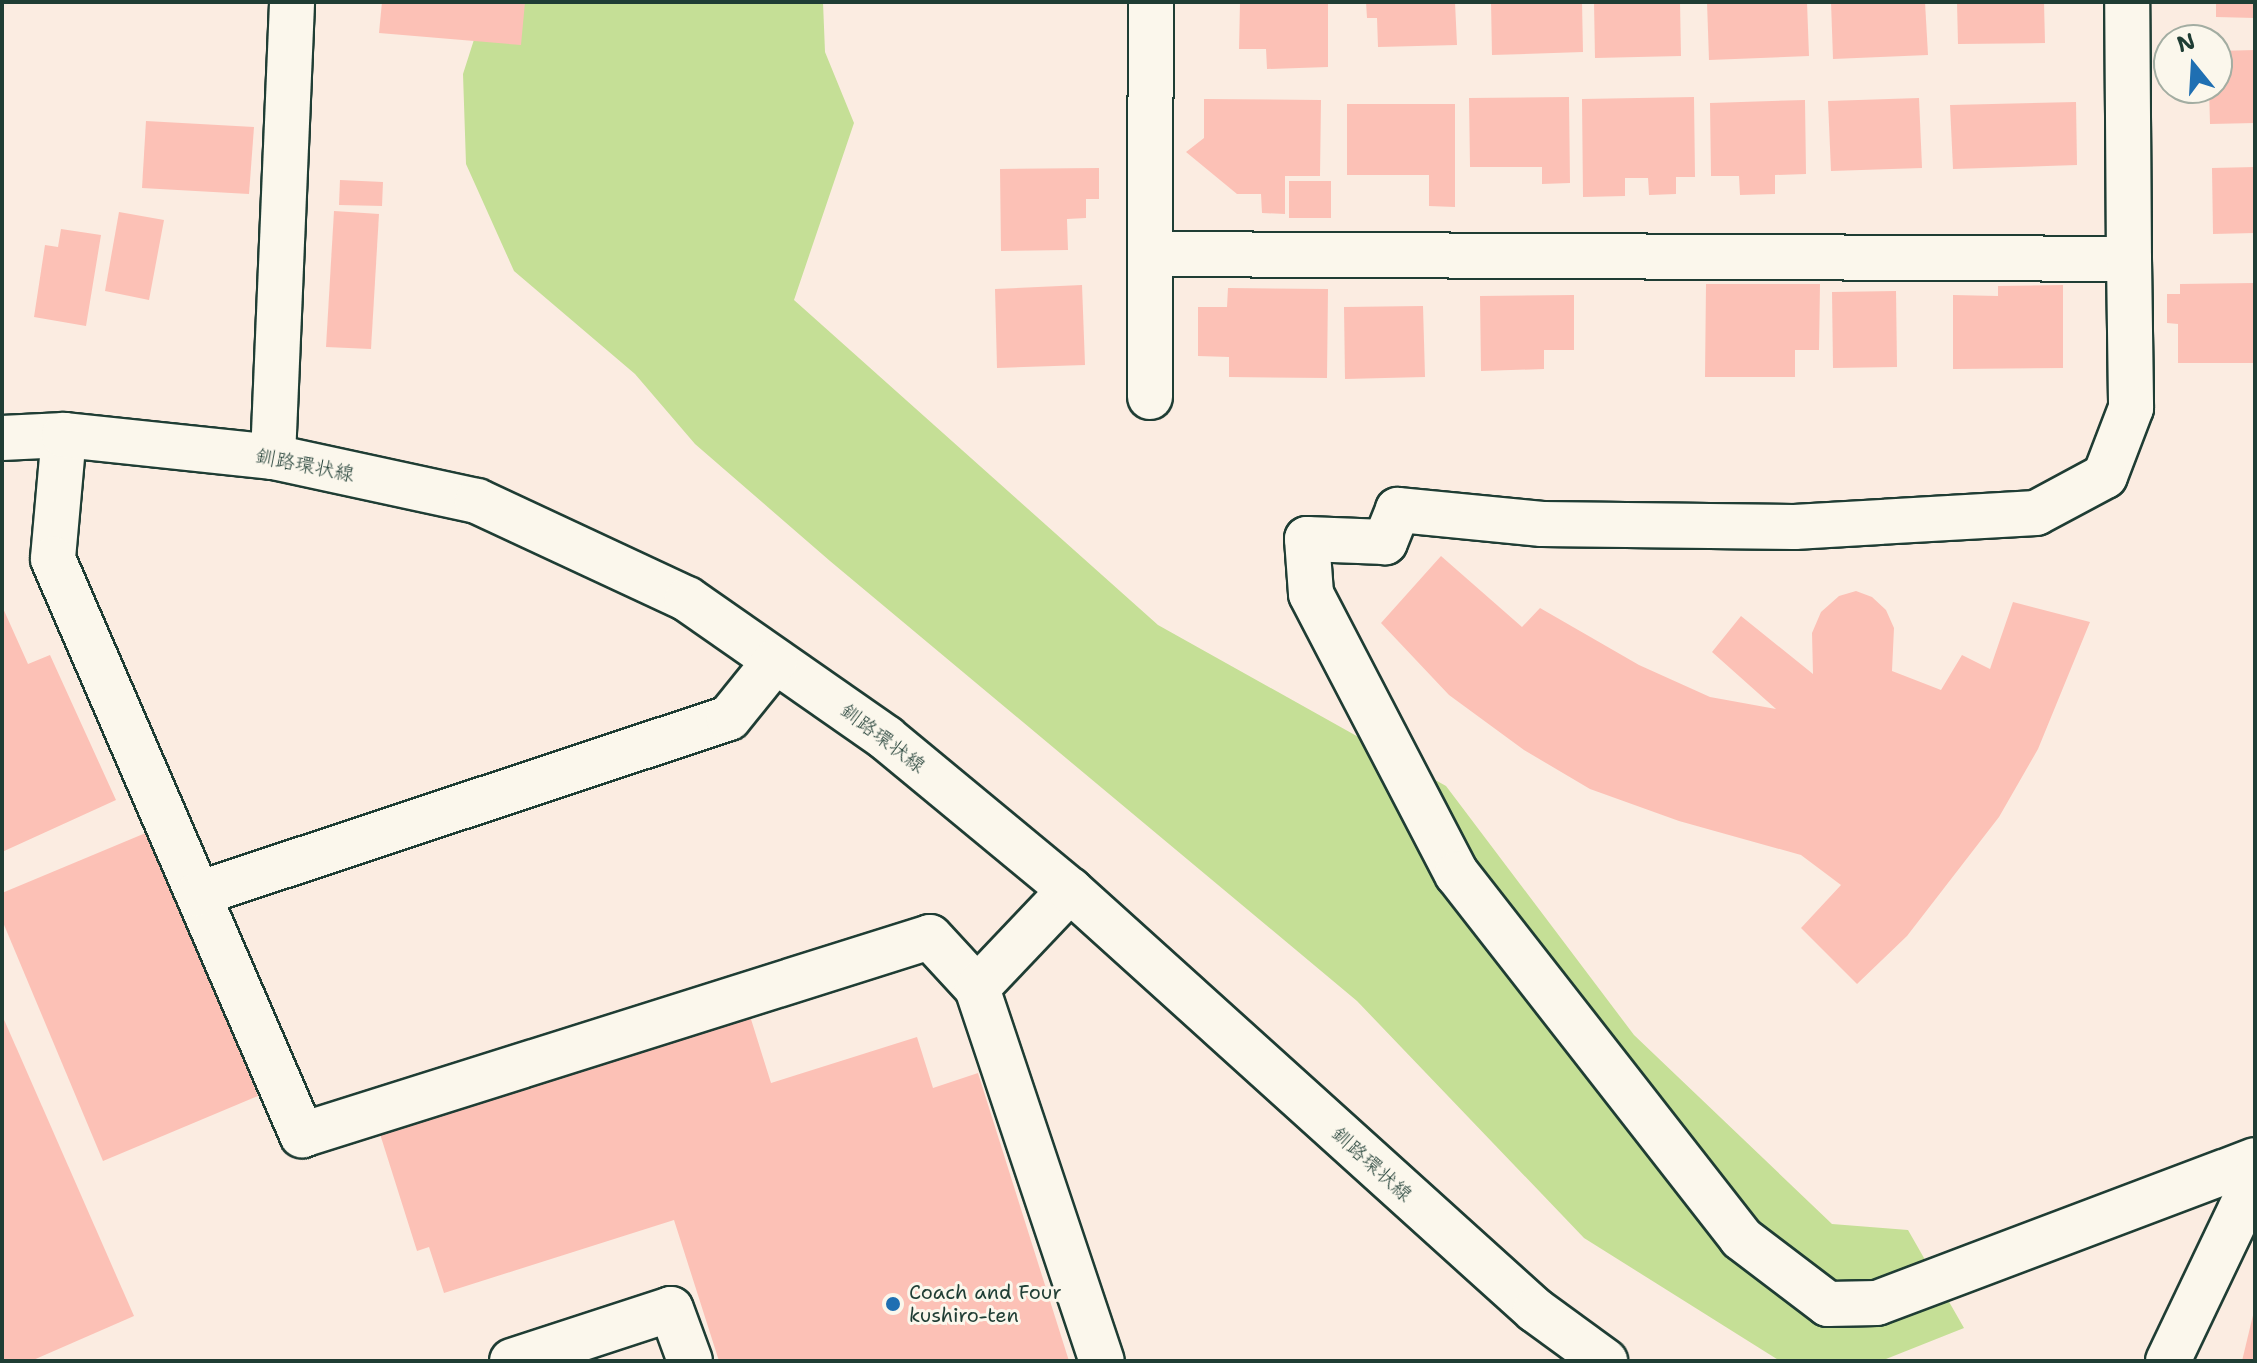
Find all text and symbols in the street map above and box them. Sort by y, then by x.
north arrow [2153,24,2233,104]
text: N [2173,26,2199,59]
street label: 釧路環状線 [254,444,356,486]
street label: 釧路環状線 [836,698,930,778]
street label: 釧路環状線 [1327,1122,1417,1206]
place label: Coach and Four kushiro-ten [909,1280,1062,1327]
marker: Coach and Four kushiro-ten [884,1295,902,1313]

